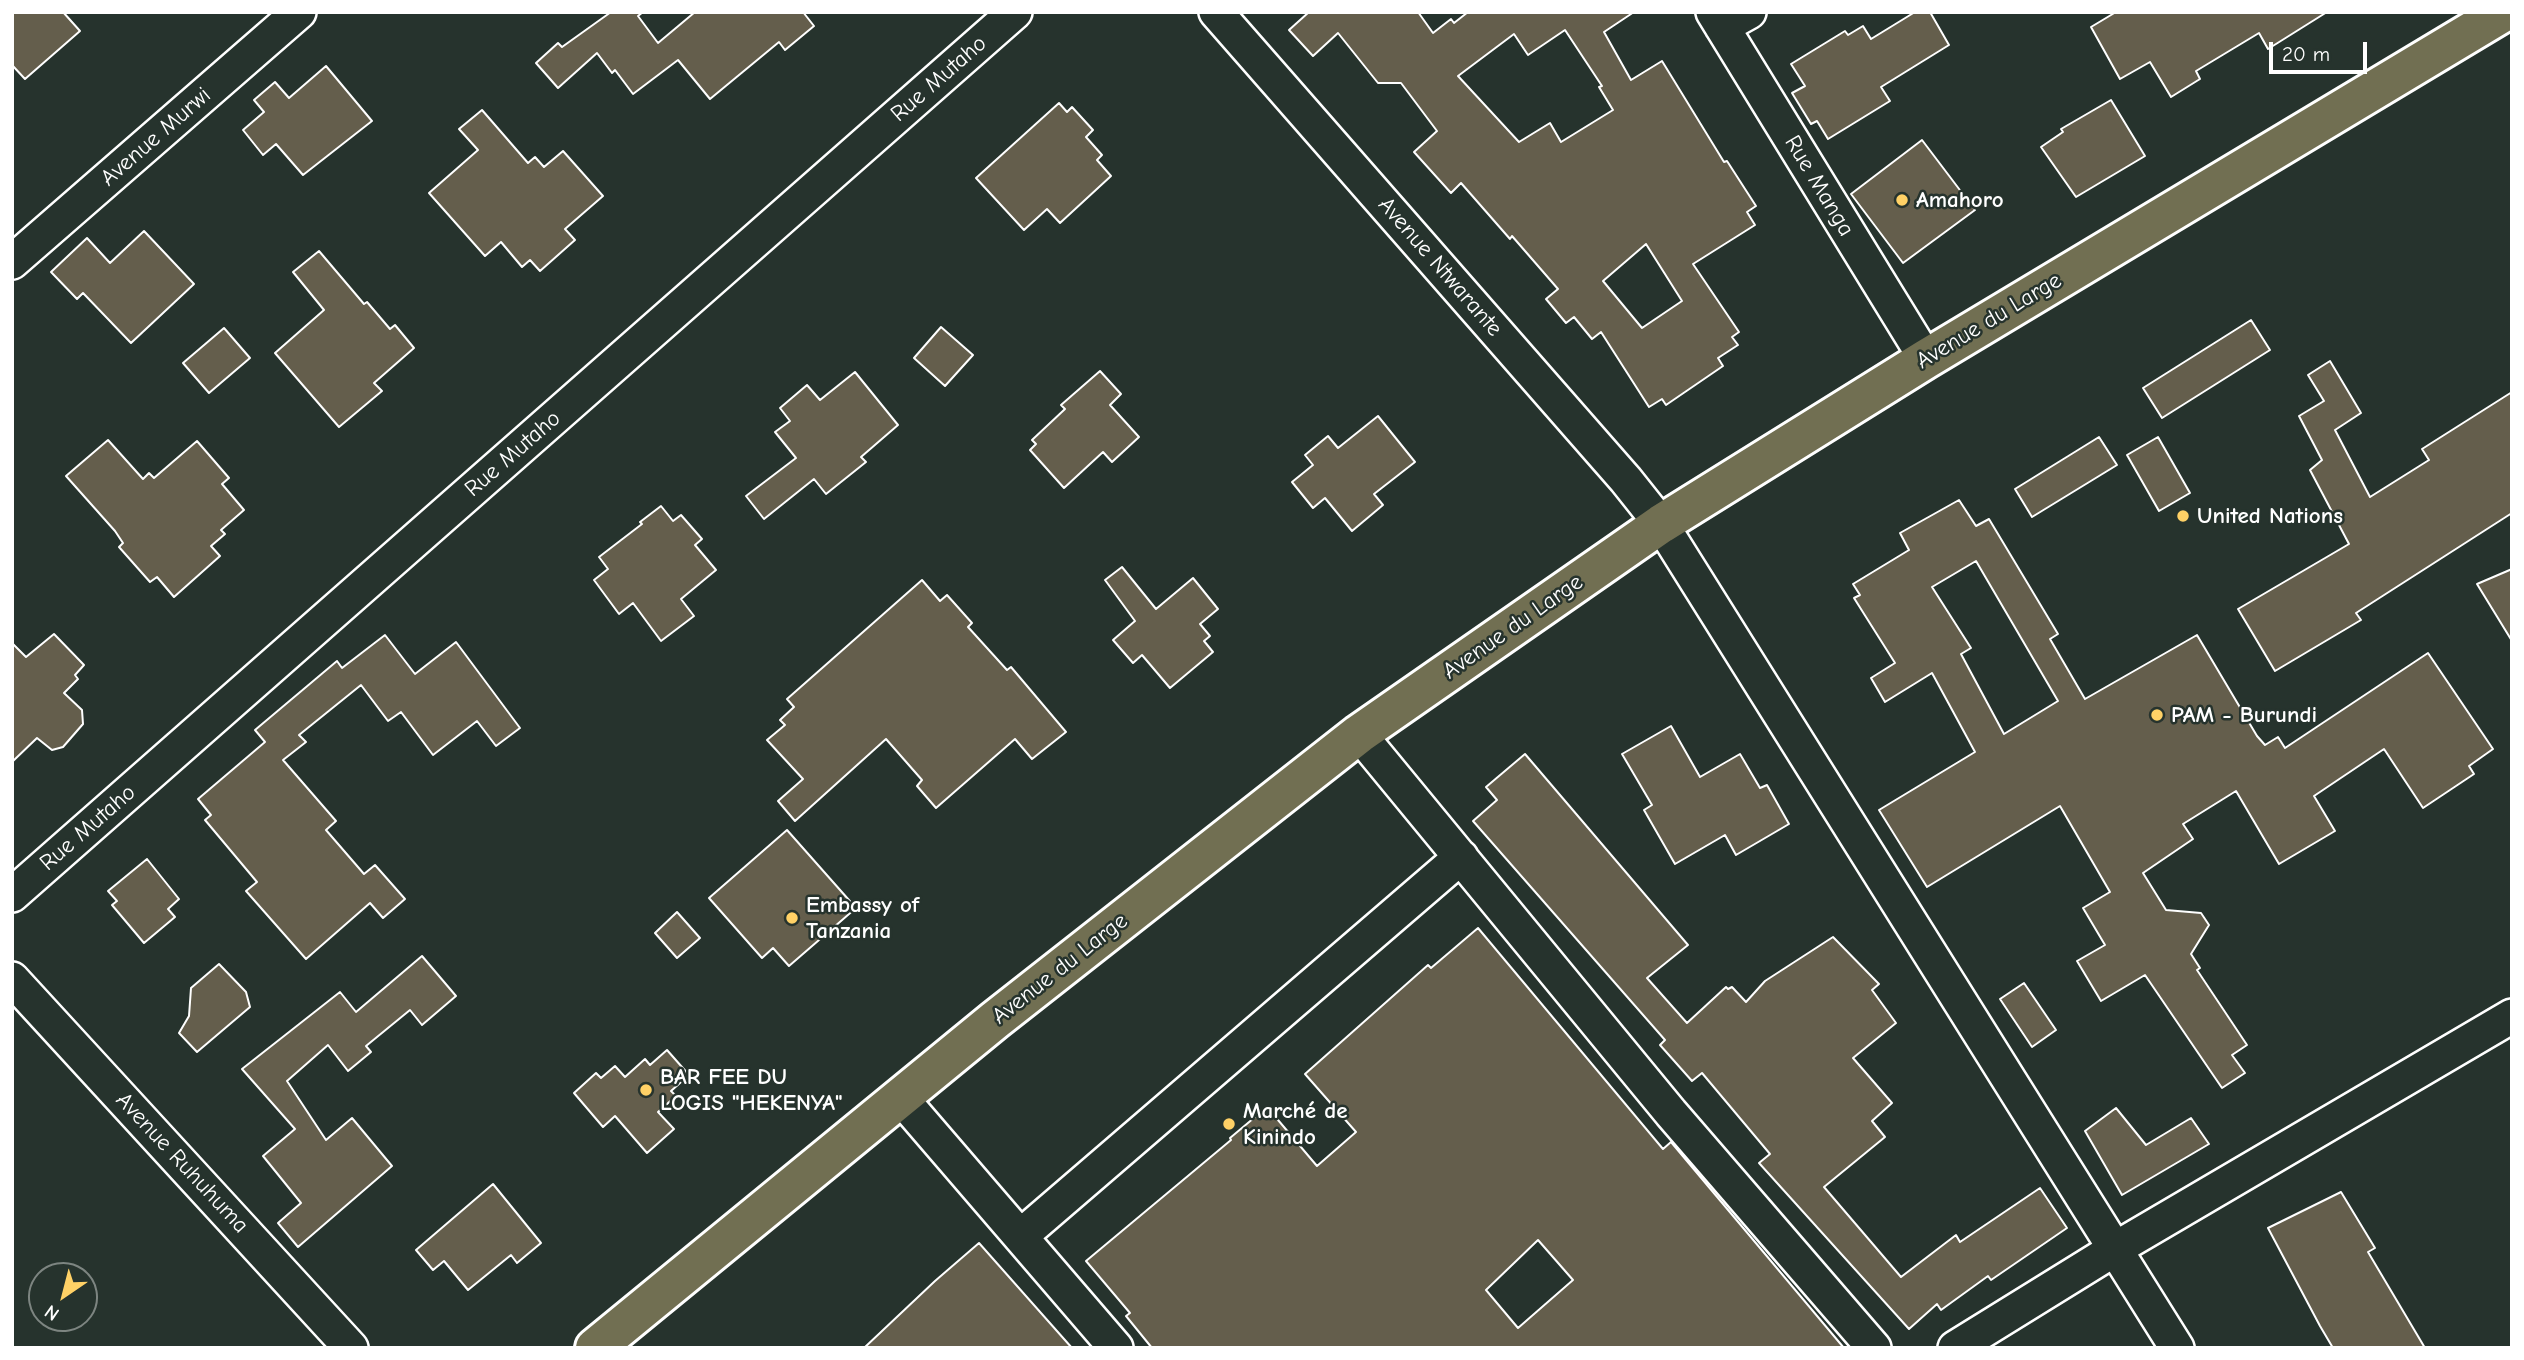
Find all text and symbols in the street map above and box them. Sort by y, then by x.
scale bar [2272,28,2370,72]
street label: Rue Mutaho [885,30,993,128]
text: 20 m [2282,42,2330,66]
street label: Avenue Murwi [95,82,217,192]
street label: Rue Manga [1778,131,1860,241]
place label: Amahoro [1916,186,2004,214]
street label: Avenue Ntwarante [1372,192,1508,342]
marker: Amahoro [1894,192,1910,208]
street label: Avenue du Large [1911,267,2067,375]
street label: Rue Mutaho [459,405,567,503]
place label: United Nations [2197,502,2343,530]
marker: United Nations [2175,508,2191,524]
street label: Avenue du Large [1438,569,1588,685]
place label: PAM - Burundi [2171,701,2317,729]
marker: PAM - Burundi [2149,707,2165,723]
street label: Rue Mutaho [34,779,142,877]
place label: Embassy of Tanzania [806,891,919,945]
street label: Avenue du Large [987,907,1133,1031]
marker: Embassy of Tanzania [784,910,800,926]
place label: BAR FEE DU LOGIS "HEKENYA" [660,1063,842,1117]
marker: BAR FEE DU LOGIS "HEKENYA" [638,1082,654,1098]
street label: Avenue Ruhuhuma [110,1087,254,1239]
place label: Marché de Kinindo [1243,1097,1348,1151]
marker: Marché de Kinindo [1221,1116,1237,1132]
north arrow [28,1262,98,1332]
text: N [41,1300,63,1325]

